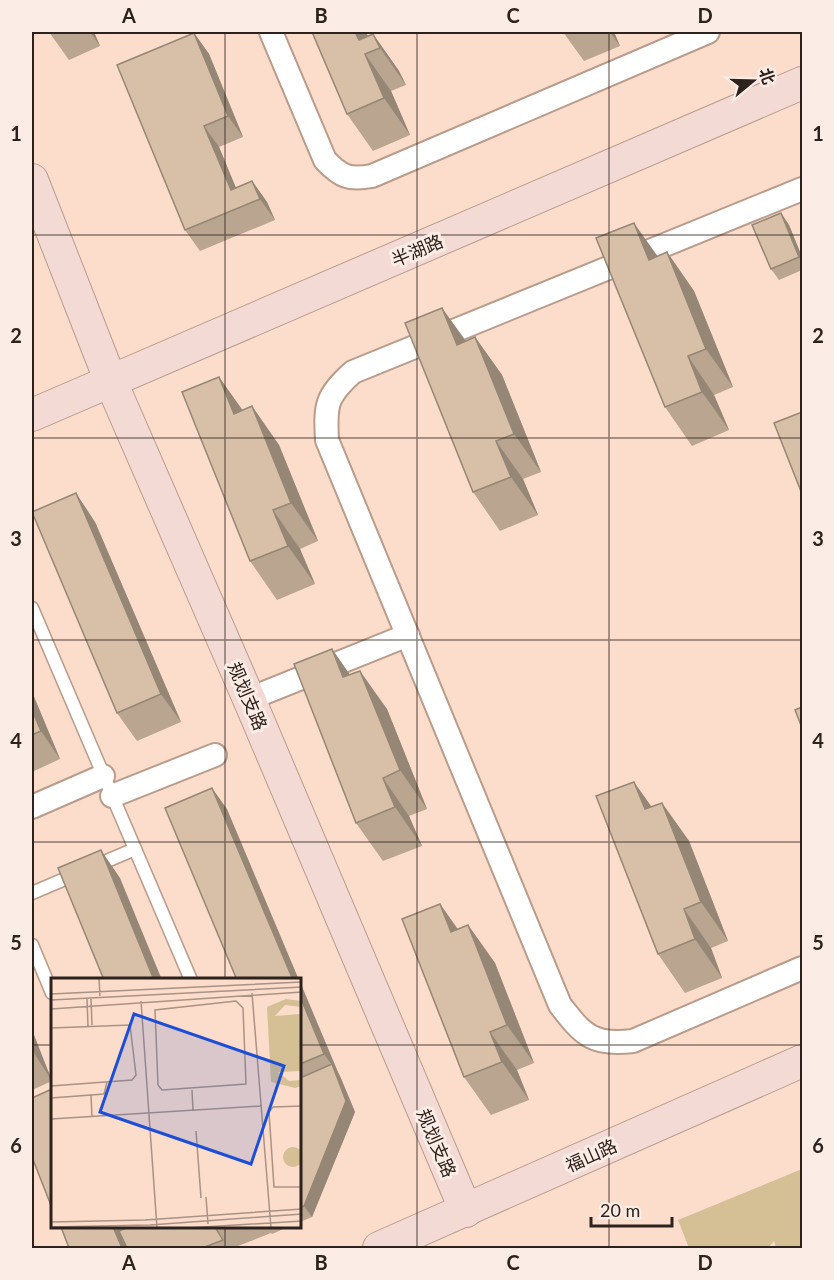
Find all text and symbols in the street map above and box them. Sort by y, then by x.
text: A [121,3,136,27]
text: B [314,3,328,27]
text: C [506,3,520,27]
text: D [697,3,713,27]
north arrow [723,51,783,111]
text: 北 [756,65,779,87]
text: 1 [10,121,22,145]
text: 1 [812,121,824,145]
street label: 半湖路 [388,229,446,271]
text: 2 [10,323,22,347]
text: 2 [812,323,824,347]
text: 3 [10,526,22,550]
text: 3 [812,526,824,550]
street label: 规划支路 [224,659,272,733]
text: 4 [10,728,22,752]
text: 4 [812,728,824,752]
text: 5 [10,930,22,954]
text: 5 [812,930,824,954]
inset map [51,978,302,1229]
street label: 规划支路 [413,1106,461,1180]
text: 6 [10,1133,22,1157]
text: 6 [812,1133,824,1157]
street label: 福山路 [562,1134,620,1176]
scale bar [591,1190,672,1228]
text: 20 m [600,1199,640,1221]
text: A [121,1250,136,1274]
text: B [314,1250,328,1274]
text: C [506,1250,520,1274]
text: D [697,1250,713,1274]

